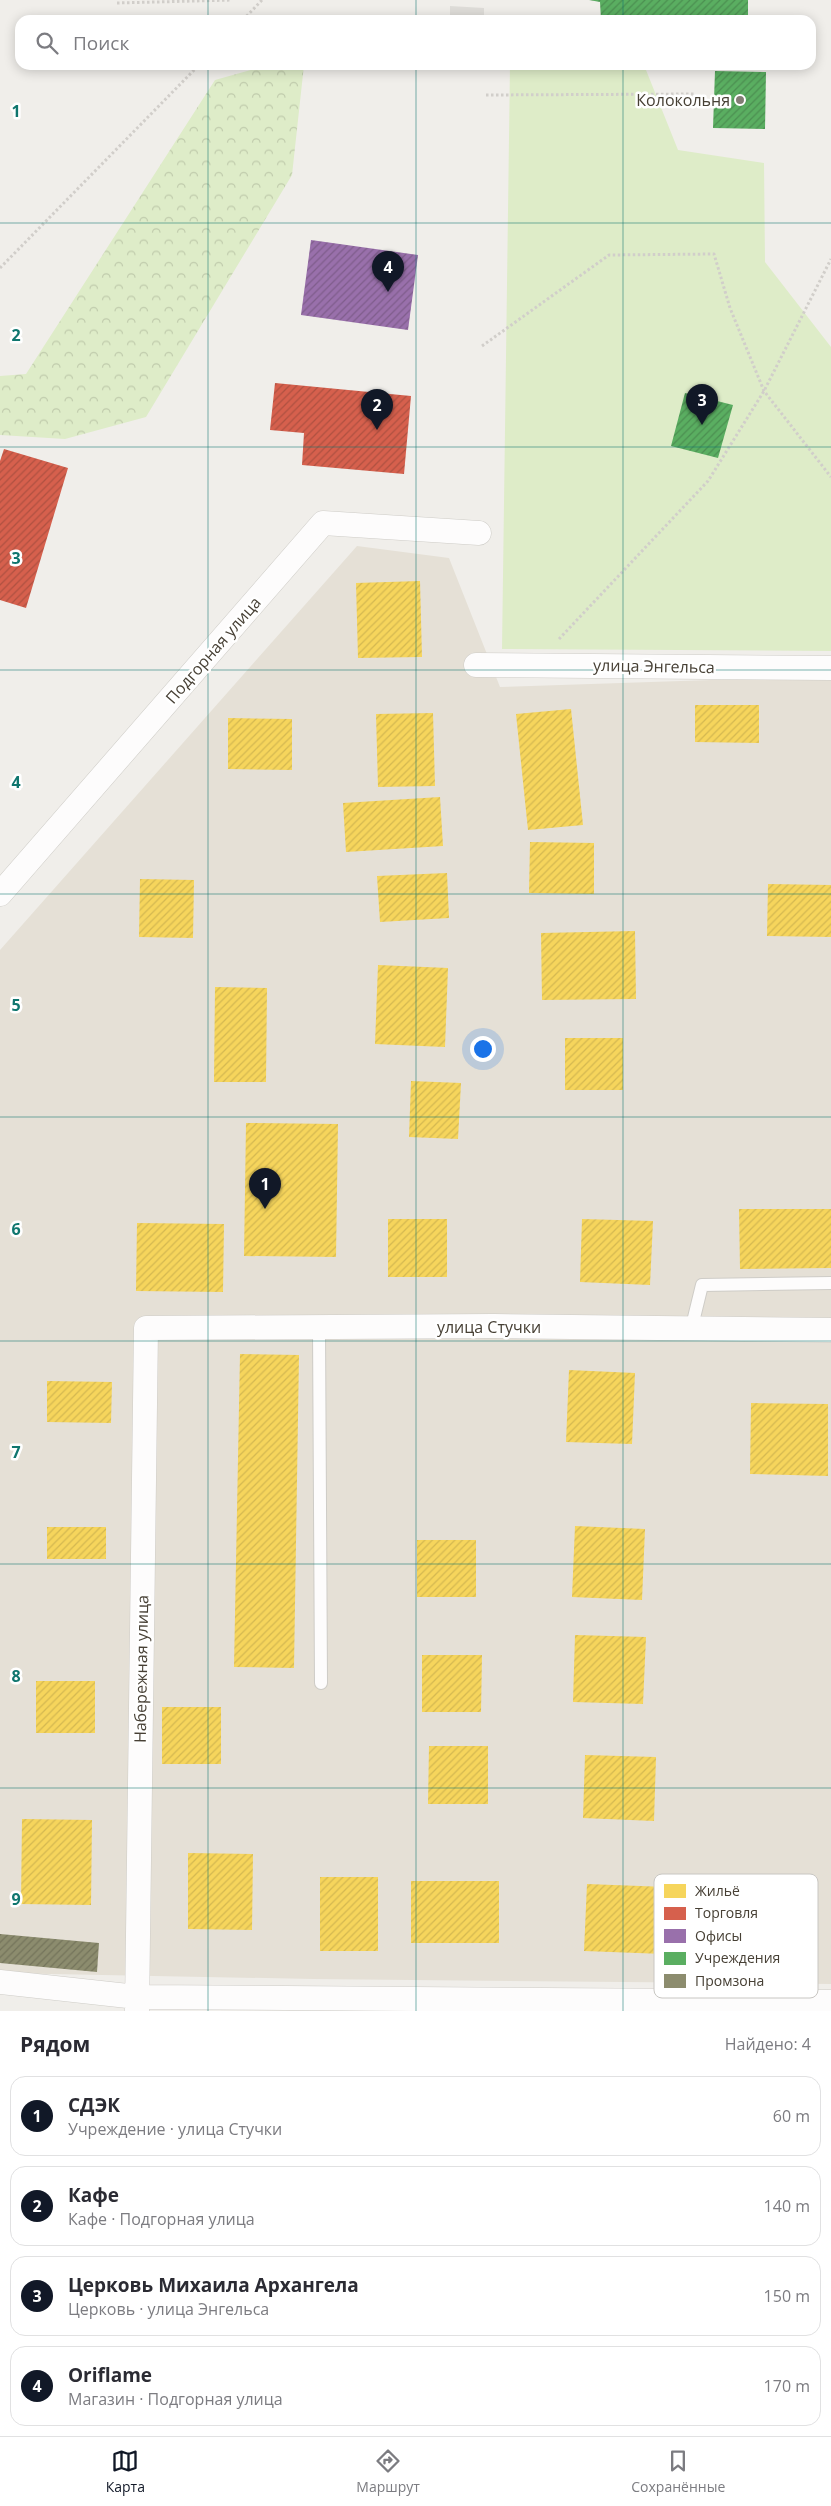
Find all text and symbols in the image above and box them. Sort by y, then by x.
search box [15,15,816,70]
icon: search [33,29,61,57]
text: Поиск [73,30,129,56]
place label: Колокольня [636,89,730,111]
marker: Колокольня [734,94,746,106]
text: 1 [11,100,21,122]
pin: 4 [372,251,404,292]
text: 2 [11,324,21,346]
pin: 3 [686,384,718,425]
pin: 2 [361,389,393,430]
text: 3 [11,547,21,569]
street label: Подгорная улица [160,592,266,708]
street label: улица Энгельса [593,654,715,678]
text: 4 [11,771,21,793]
text: 5 [11,994,21,1016]
your location [470,1036,496,1062]
pin: 1 [249,1168,281,1209]
text: 6 [11,1218,21,1240]
street label: улица Стучки [437,1316,541,1338]
text: 7 [11,1441,21,1463]
street label: Набережная улица [129,1595,153,1743]
text: 8 [11,1665,21,1687]
legend [654,1874,818,1998]
text: Жильё [695,1881,740,1900]
text: 9 [11,1888,21,1910]
text: Торговля [695,1903,758,1922]
text: Офисы [695,1926,742,1945]
text: Учреждения [695,1948,780,1967]
text: Промзона [695,1971,764,1990]
text: Рядом [20,2030,90,2058]
text: Найдено: 4 [725,2033,811,2055]
text: СДЭК [68,2092,120,2118]
text: 1 [32,2105,42,2127]
text: 60 m [773,2105,810,2127]
text: Учреждение · улица Стучки [68,2118,282,2140]
text: Кафе [68,2182,119,2208]
text: 2 [32,2195,42,2217]
text: 140 m [764,2195,810,2217]
text: Кафе · Подгорная улица [68,2208,255,2230]
text: Церковь Михаила Архангела [68,2272,359,2298]
text: 3 [32,2285,42,2307]
text: 150 m [764,2285,810,2307]
text: Церковь · улица Энгельса [68,2298,269,2320]
text: Oriflame [68,2362,152,2388]
text: 4 [32,2375,42,2397]
text: 170 m [764,2375,810,2397]
text: Магазин · Подгорная улица [68,2388,283,2410]
tab: Карта [106,2447,145,2496]
tab: Маршрут [356,2447,420,2496]
tab: Сохранённые [631,2447,725,2496]

